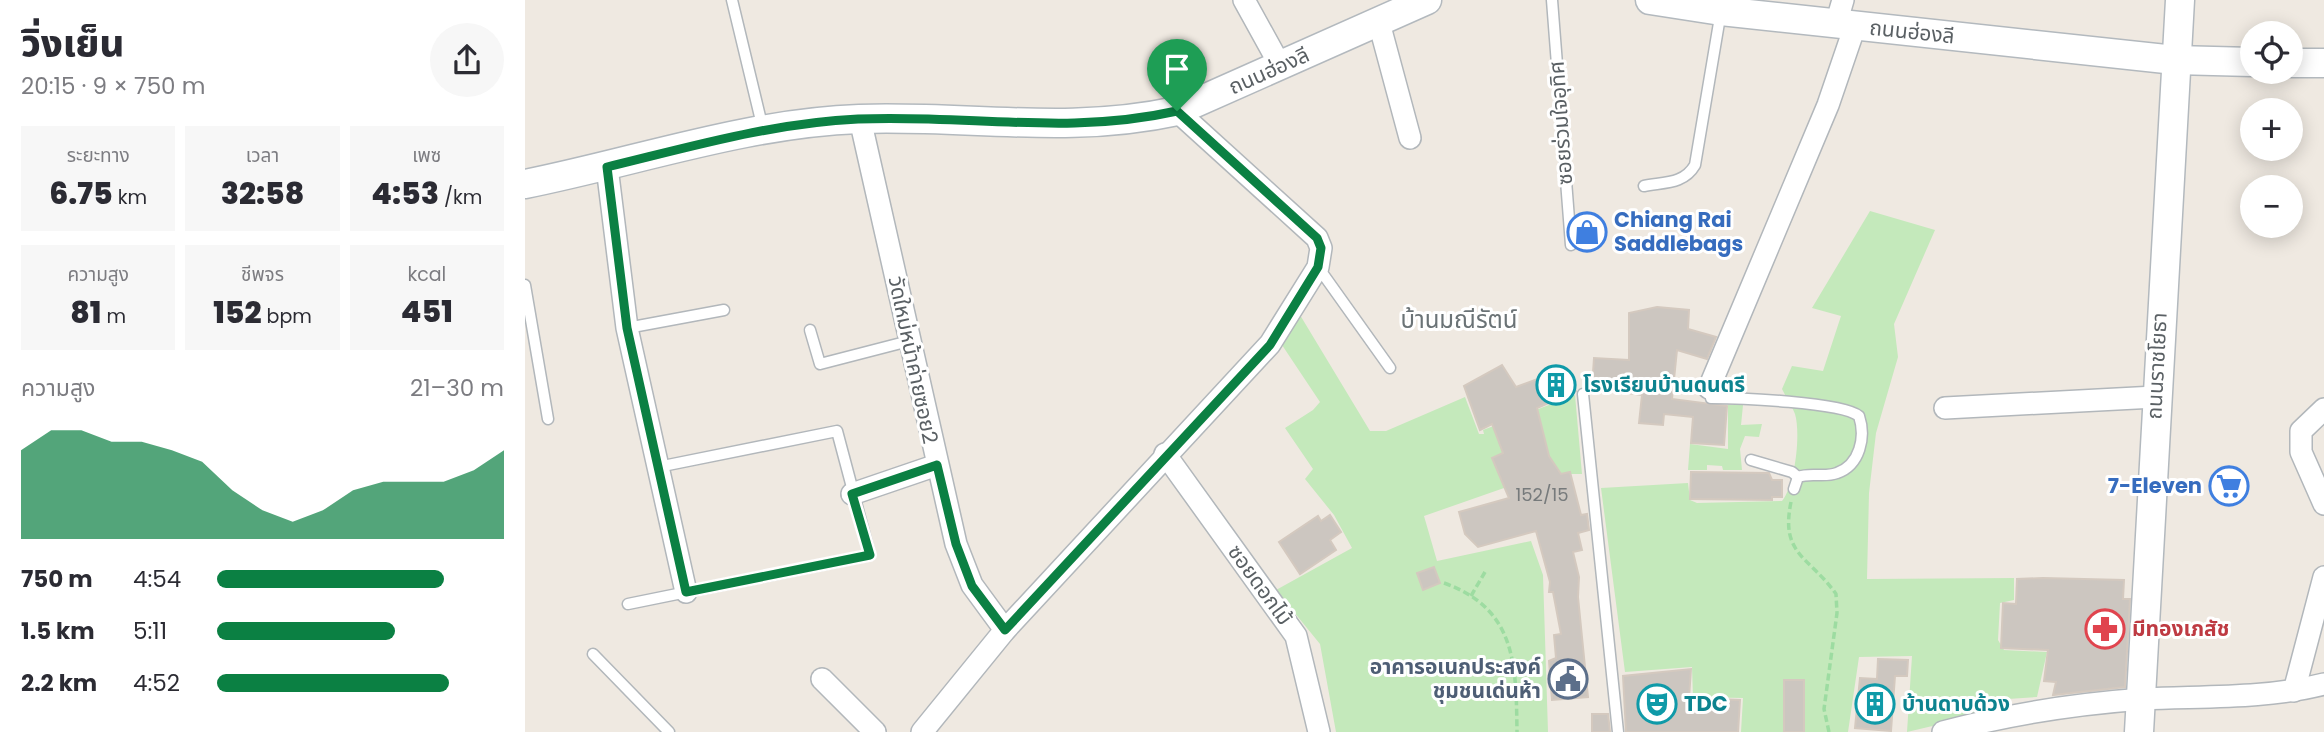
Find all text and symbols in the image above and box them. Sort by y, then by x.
street label: ถนนฮ่องลี [1868,13,1956,50]
text: วิ่งเย็น [21,16,124,69]
map controls [2240,21,2303,238]
button: locate [2240,21,2303,84]
button: share [430,23,504,97]
pin [1147,39,1207,111]
street label: ถนนฮ่องลี [1224,40,1314,101]
icon: arrive [1158,50,1196,88]
street label: ซอยร่วมใจอุทิศ [1542,60,1579,186]
text: 20:15 · 9 × 750 m [21,70,205,102]
button: + [2240,98,2303,161]
text: ระยะทาง [67,142,130,169]
text: เวลา [246,142,279,169]
text: เพซ [412,142,441,169]
text: 6.75 [49,172,113,215]
text: 32:58 [221,172,304,215]
text: 4:53 [371,172,439,215]
button: − [2240,175,2303,238]
text: km [113,184,147,211]
text: /km [439,184,482,211]
place label: Chiang Rai Saddlebags [1614,205,1743,258]
shop icon: Chiang Rai Saddlebags [1566,211,1608,253]
text: ความสูง [67,261,129,288]
text: ชีพจร [241,261,284,288]
text: kcal [407,261,446,288]
street label: วัดใหม่หน้าค่ายซอย2 [882,274,945,446]
text: 451 [401,290,453,333]
text: 81 [70,291,101,334]
text: 152 [213,291,261,334]
text: m [101,303,126,330]
text: bpm [261,303,312,330]
district label: บ้านมณีรัตน์ [1400,303,1518,336]
street label: ถนนราชโยธา [2139,312,2174,420]
building icon: โรงเรียนบ้านดนตรี [1535,364,1577,406]
place label: โรงเรียนบ้านดนตรี [1583,370,1745,399]
text: ความสูง [21,372,95,404]
text: 21–30 m [410,372,504,404]
supermarket icon: 7-Eleven [2208,465,2250,507]
place label: 7-Eleven [2108,471,2202,500]
house number: 152/15 [1515,482,1569,507]
street label: ซอยดอกไม้ [1221,539,1299,631]
text: 750 m [21,563,92,595]
text: 4:54 [133,563,181,595]
pharmacy icon: มีทองเภสัช [2084,608,2126,650]
place label: มีทองเภสัช [2132,614,2229,643]
text: 1.5 km [21,615,95,647]
text: 5:11 [133,615,167,647]
place label: อาคารอเนกประสงค์ ชุมชนเด่นห้า [1370,652,1541,705]
public building icon: อาคารอเนกประสงค์ ชุมชนเด่นห้า [1547,658,1589,700]
text: 2.2 km [21,667,97,699]
text: 4:52 [133,667,180,699]
theatre icon: TDC [1636,683,1678,725]
building icon: บ้านดาบด้วง [1854,683,1896,725]
place label: TDC [1684,689,1728,718]
place label: บ้านดาบด้วง [1902,689,2010,718]

